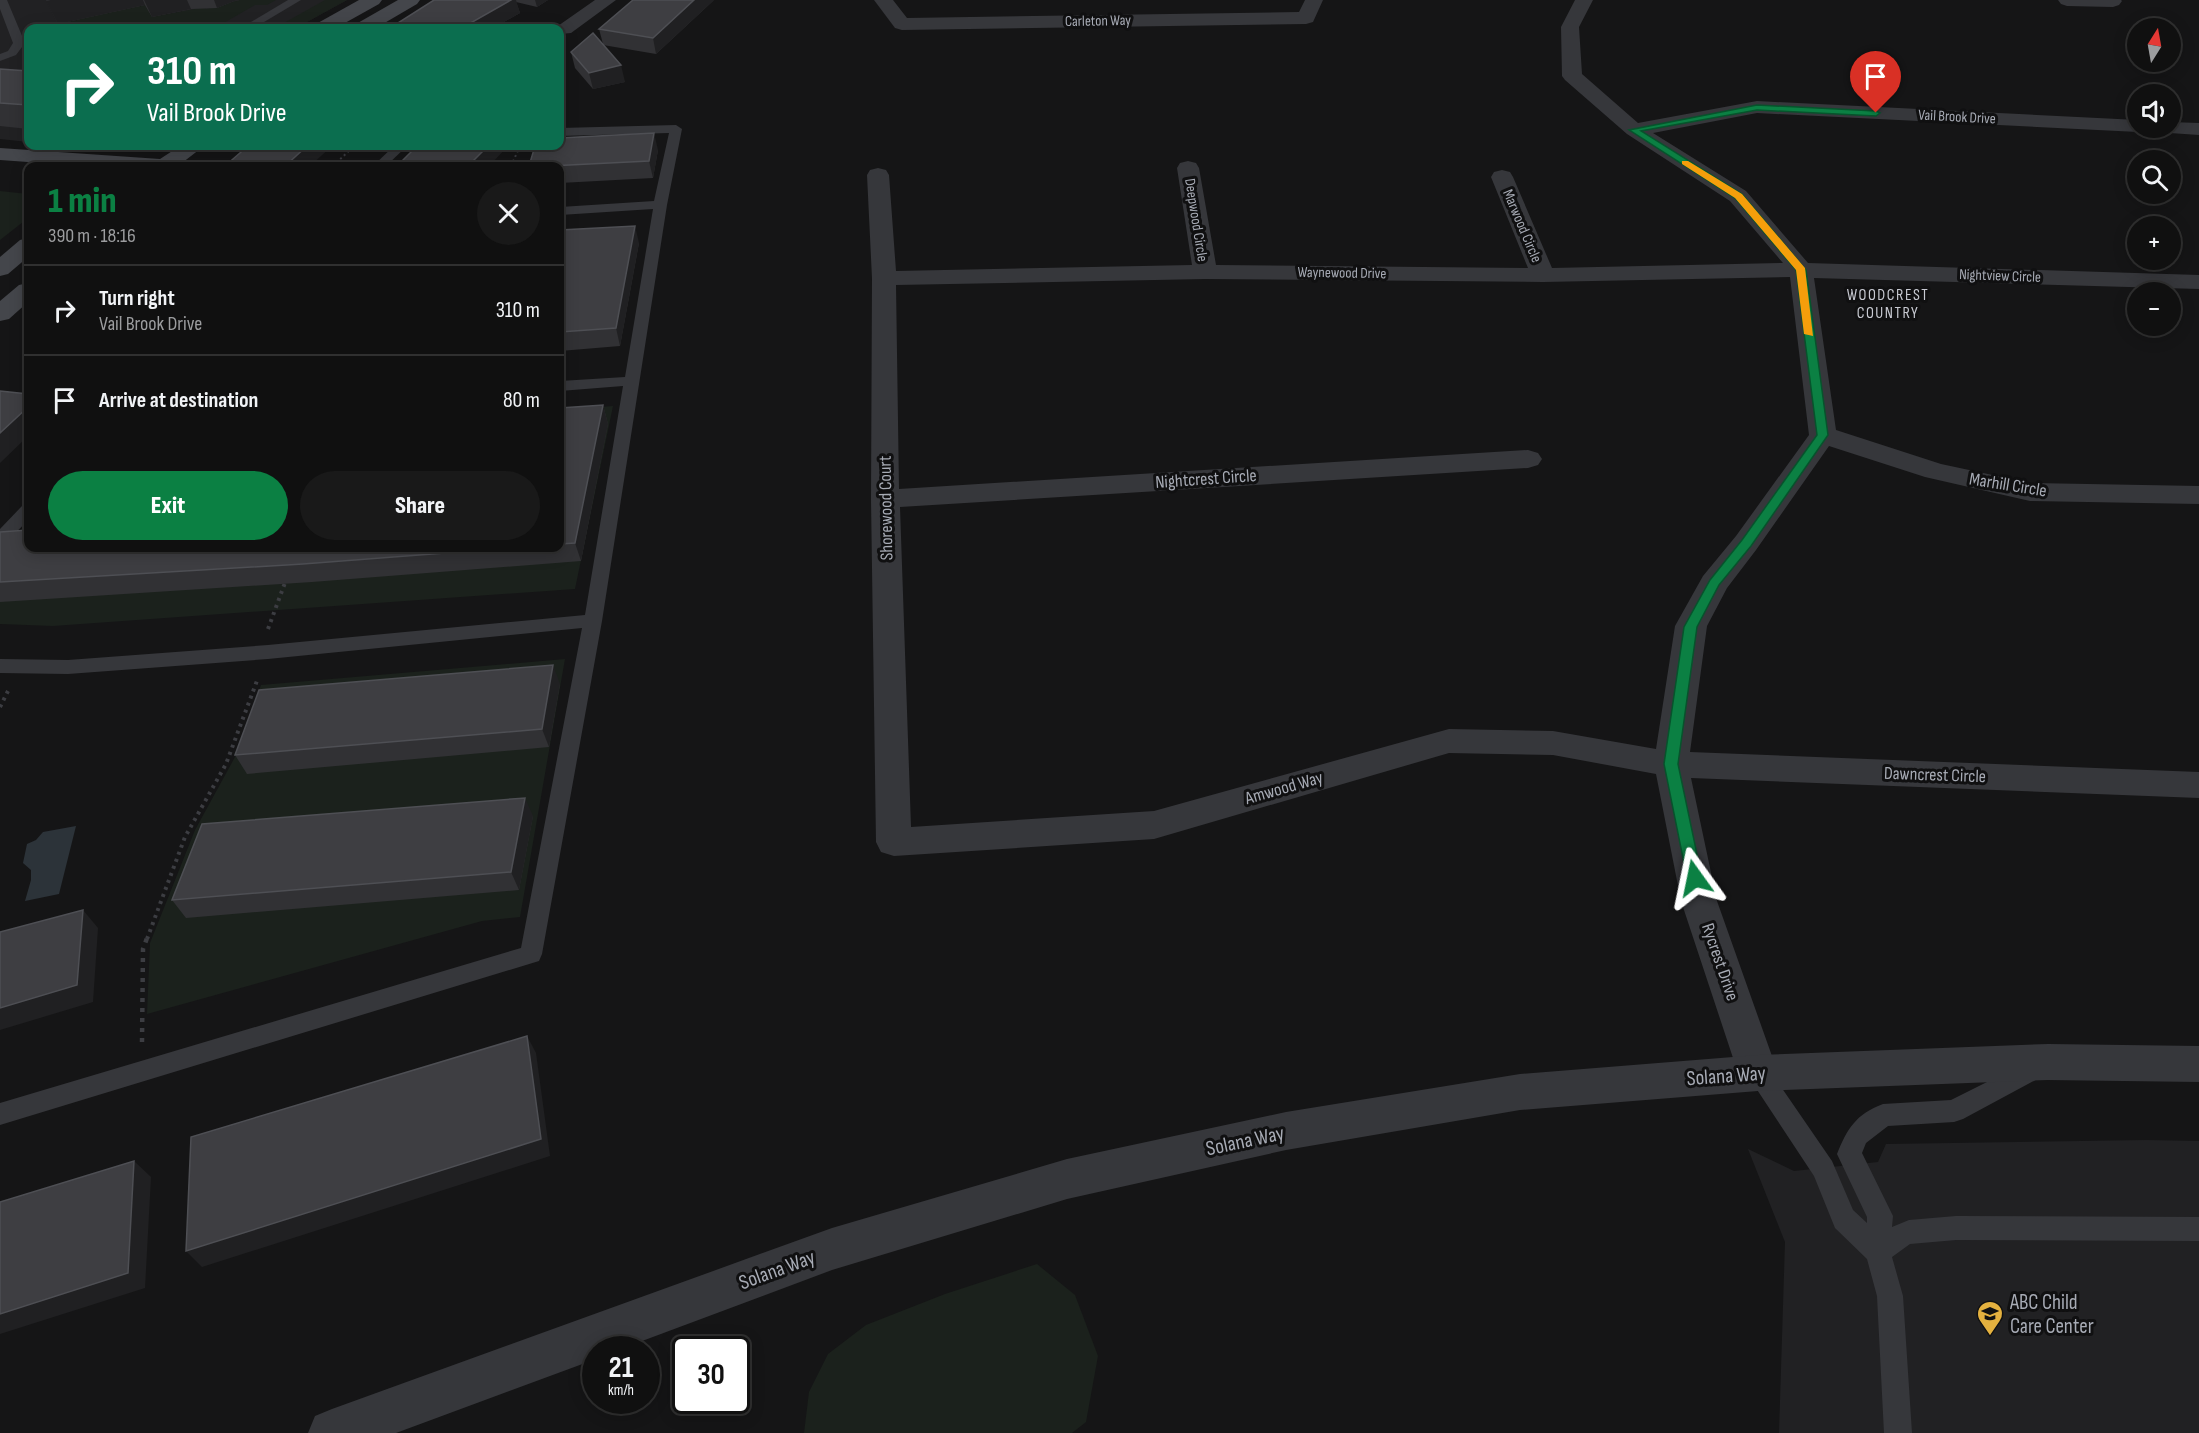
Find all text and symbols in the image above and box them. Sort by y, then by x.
street label: Carleton Way [1065,11,1131,31]
north arrow [2127,18,2181,72]
map controls [2127,18,2181,336]
text: 310 m [147,46,237,97]
icon: right [48,48,126,126]
pin [1850,51,1901,113]
icon: arrive [1859,60,1892,93]
button: sound [2127,84,2181,138]
text: Vail Brook Drive [147,97,287,129]
street label: Vail Brook Drive [1918,105,1996,129]
button: search [2127,150,2181,204]
street label: Deepwood Circle [1180,177,1212,263]
text: 1 min [48,180,116,223]
button: close [477,182,540,245]
street label: Marwood Circle [1498,187,1546,265]
button: + [2127,216,2181,270]
text: 390 m · 18:16 [48,224,136,248]
street label: Waynewood Drive [1297,263,1387,283]
street label: Nightview Circle [1959,265,2041,287]
button: − [2127,282,2181,336]
text: Turn right [99,285,175,312]
district label: WOODCREST COUNTRY [1847,286,1929,323]
icon: right [48,294,81,327]
text: 310 m [496,297,540,324]
text: Vail Brook Drive [99,312,202,336]
icon: arrive [48,384,81,417]
text: Arrive at destination [99,387,258,414]
text: 80 m [503,387,540,414]
street label: Shorewood Court [875,455,897,561]
street label: Nightcrest Circle [1155,465,1257,493]
street label: Marhill Circle [1968,469,2048,501]
button: Exit [48,471,288,540]
button: Share [300,471,540,540]
street label: Dawncrest Circle [1884,763,1986,787]
street label: Amwood Way [1242,767,1325,809]
position arrow [1663,846,1727,910]
street label: Rycrest Drive [1697,921,1743,1003]
street label: Solana Way [1686,1061,1766,1091]
street label: Solana Way [1204,1121,1286,1161]
street label: Solana Way [735,1245,819,1295]
place label: ABC Child Care Center [2009,1290,2094,1339]
school or university icon: ABC Child Care Center [1975,1299,2005,1337]
speed limit sign: 30 [672,1336,750,1414]
text: 21 [609,1350,633,1386]
text: km/h [608,1381,634,1400]

